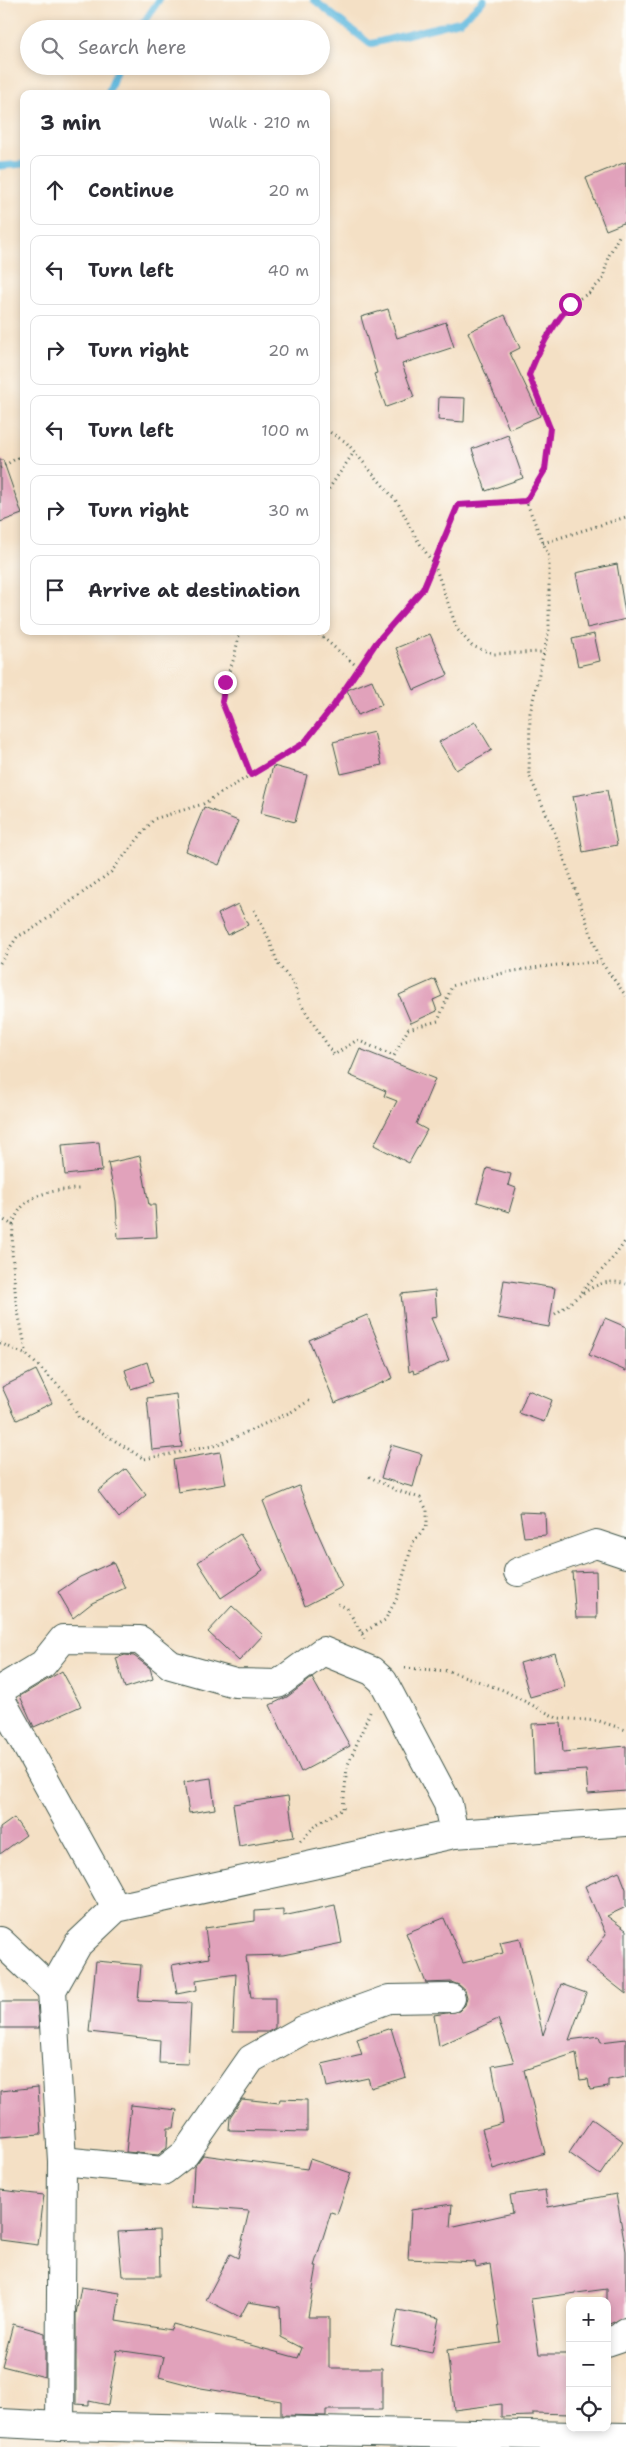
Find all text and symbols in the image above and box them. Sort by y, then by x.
search box [20,20,330,75]
icon: search [38,34,66,62]
text: Search here [78,35,187,60]
text: 3 min [40,109,101,137]
text: Walk · 210 m [209,112,310,133]
icon: ahead [41,176,69,204]
text: Continue [88,178,174,203]
text: 20 m [268,180,309,201]
icon: left [41,256,69,284]
text: Turn left [88,258,174,283]
text: 40 m [267,260,309,281]
route start [559,293,582,316]
icon: right [41,336,69,364]
text: Turn right [88,338,189,363]
text: 20 m [268,340,309,361]
icon: left [41,416,69,444]
text: Turn left [88,418,174,443]
text: 100 m [261,420,309,441]
icon: right [41,496,69,524]
text: Turn right [88,498,189,523]
text: 30 m [268,500,309,521]
icon: arrive [41,576,69,604]
text: Arrive at destination [88,578,300,603]
route end [214,671,237,694]
map controls [566,2297,611,2432]
button: + [566,2297,611,2342]
button: − [566,2342,611,2387]
button: locate [566,2387,611,2432]

